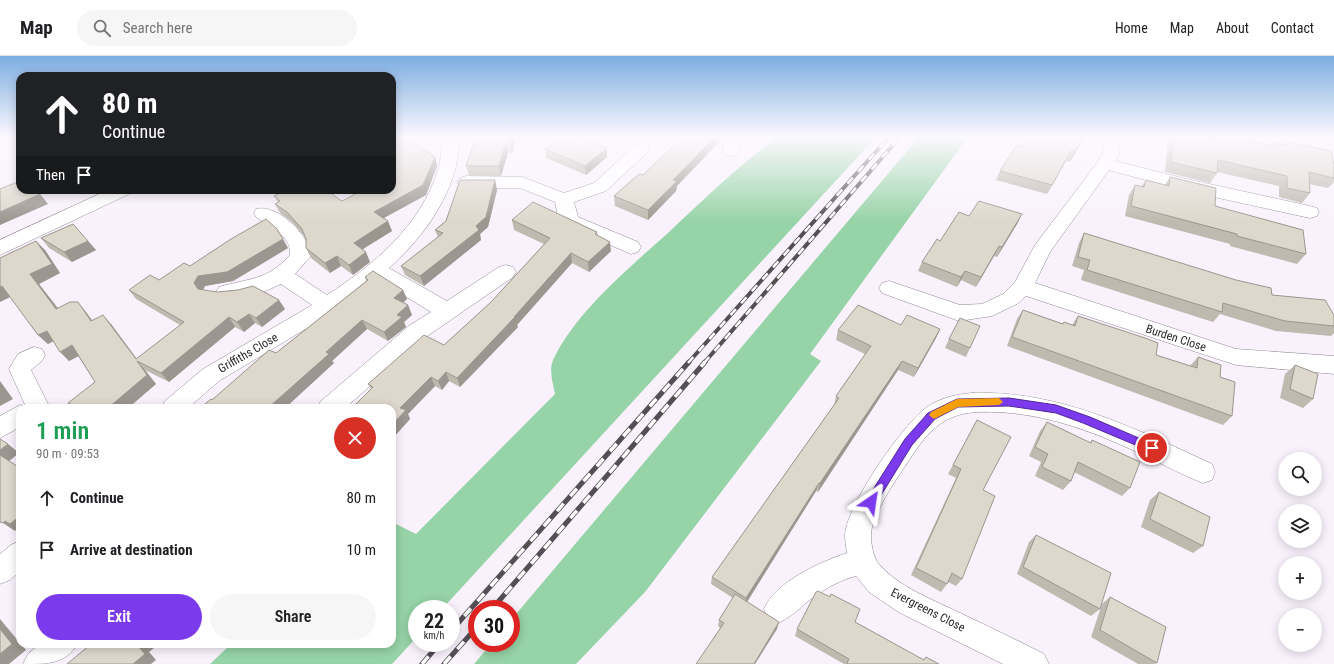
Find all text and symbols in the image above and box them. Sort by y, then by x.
search box [77,10,357,46]
text: Map [20,16,53,39]
icon: search [91,17,113,39]
text: Search here [123,19,193,37]
text: Home [1115,20,1148,36]
text: Map [1170,20,1194,36]
text: About [1216,20,1249,36]
text: Contact [1271,20,1314,36]
text: 80 m [102,87,158,120]
icon: ahead [36,88,88,140]
text: Continue [102,121,165,142]
icon: arrive [73,164,95,186]
text: Then [36,166,65,184]
street label: Burden Close [1144,322,1208,354]
street label: Griffiths Close [216,330,281,376]
text: 1 min [36,417,89,445]
button: close [334,417,376,459]
pin [1135,431,1169,465]
icon: arrive [1141,437,1163,459]
text: 90 m · 09:53 [36,446,99,461]
map controls [1278,452,1322,652]
button: search [1278,452,1322,496]
position arrow [850,481,892,523]
icon: ahead [36,487,58,509]
text: Continue [70,489,124,507]
text: 80 m [346,489,376,507]
button: layers [1278,504,1322,548]
icon: arrive [36,539,58,561]
text: Arrive at destination [70,541,193,559]
text: 10 m [346,541,376,559]
button: + [1278,556,1322,600]
street label: Evergreens Close [889,585,968,635]
button: Exit [36,594,202,640]
button: Share [210,594,376,640]
speed limit sign: 30 [468,600,520,652]
button: − [1278,608,1322,652]
text: 22 [424,609,444,633]
text: km/h [424,630,444,641]

